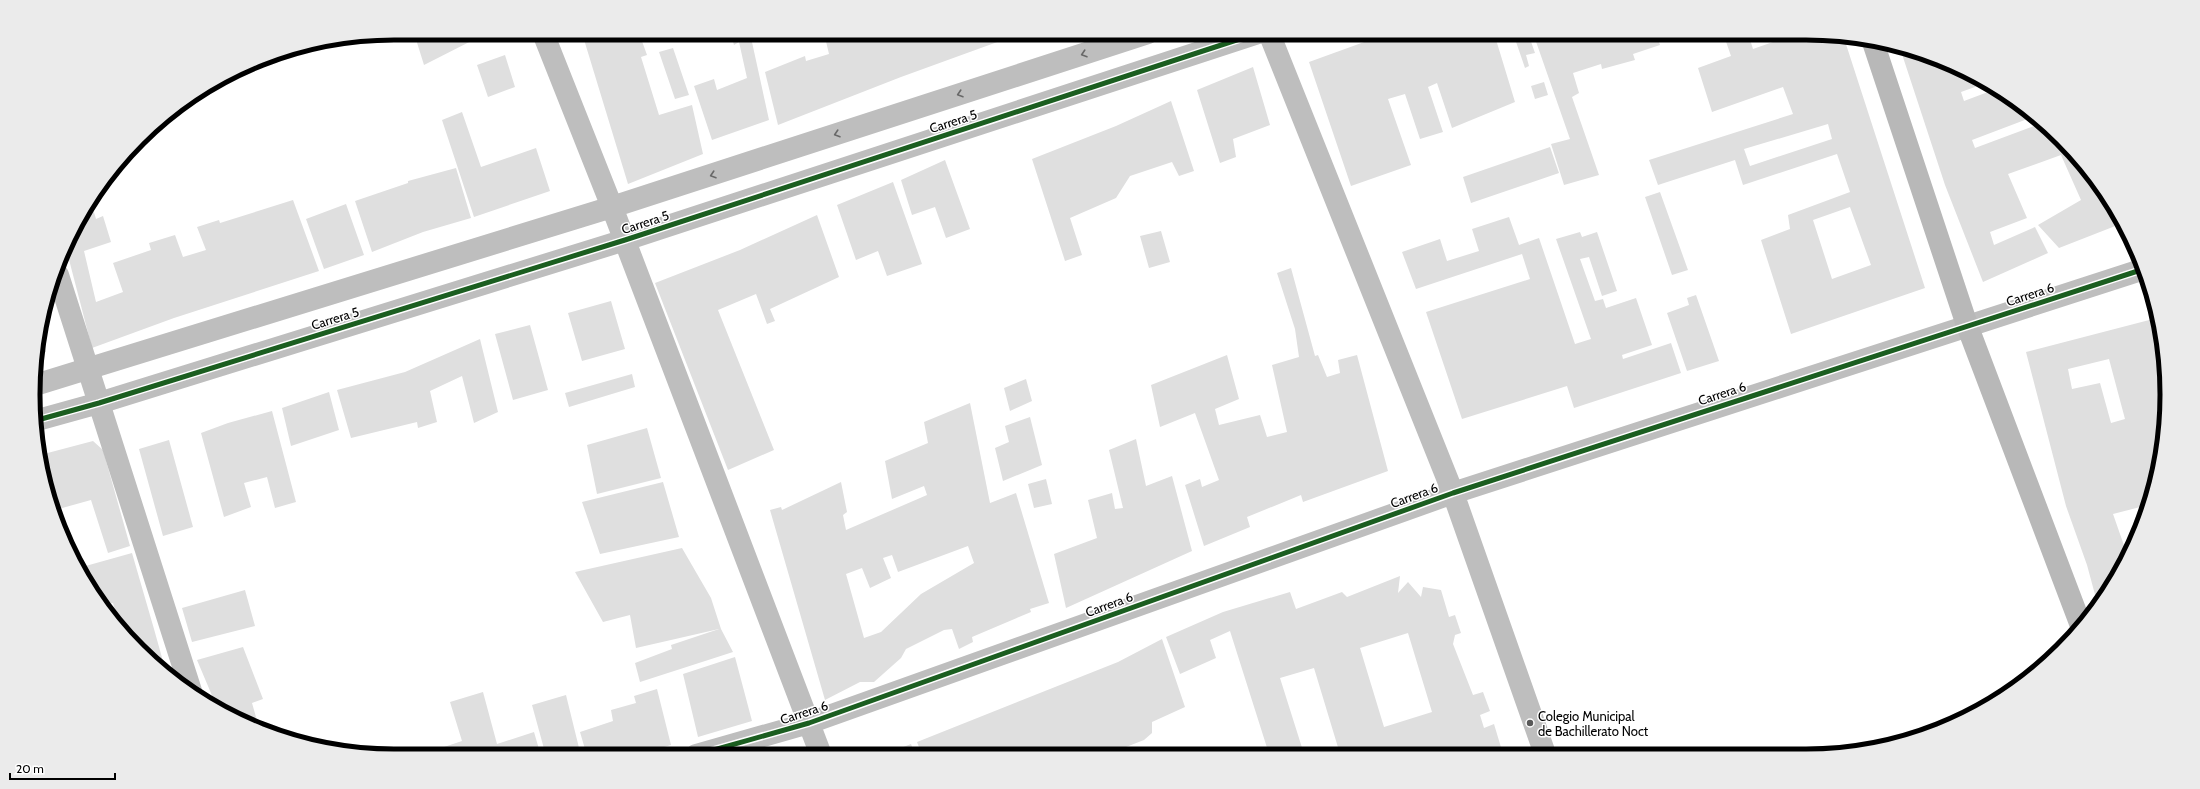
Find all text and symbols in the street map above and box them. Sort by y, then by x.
one-way arrow [1081,49,1088,58]
one-way arrow [957,89,964,98]
street label: Carrera 5 [927,106,979,136]
one-way arrow [833,129,840,138]
one-way arrow [710,170,717,178]
street label: Carrera 5 [619,207,671,237]
street label: Carrera 6 [2004,279,2056,309]
street label: Carrera 5 [309,303,361,333]
street label: Carrera 6 [1696,378,1748,408]
street label: Carrera 6 [1388,479,1440,511]
street label: Carrera 6 [1083,588,1135,620]
street label: Carrera 6 [778,697,830,727]
place label: Colegio Municipal de Bachillerato Noct [1538,708,1649,739]
marker: Colegio Municipal de Bachillerato Noct [1525,718,1535,728]
scale bar [10,755,115,781]
text: 20 m [16,761,44,776]

